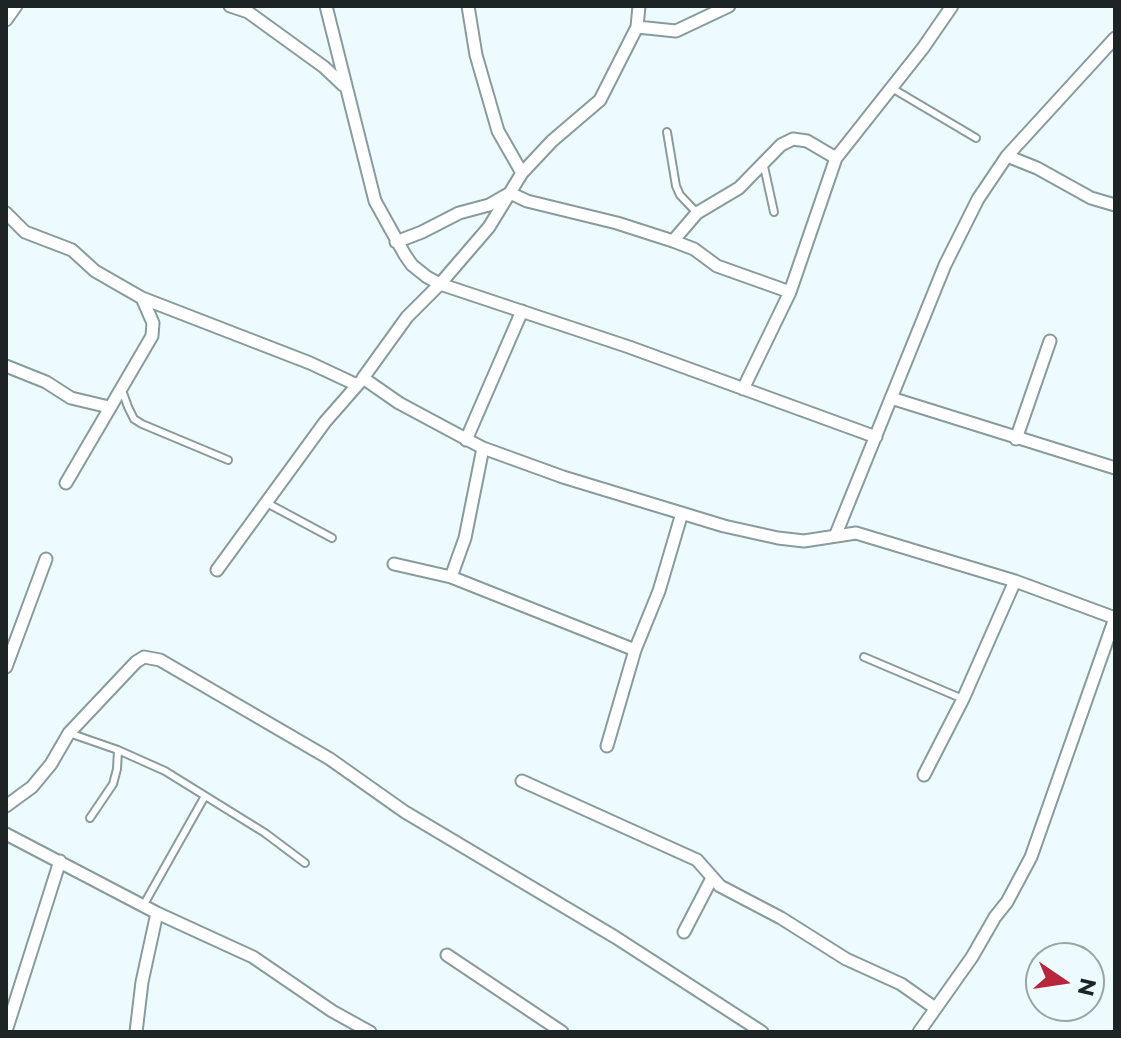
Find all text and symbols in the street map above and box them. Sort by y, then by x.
north arrow [1025,942,1105,1022]
text: N [1072,975,1102,999]

